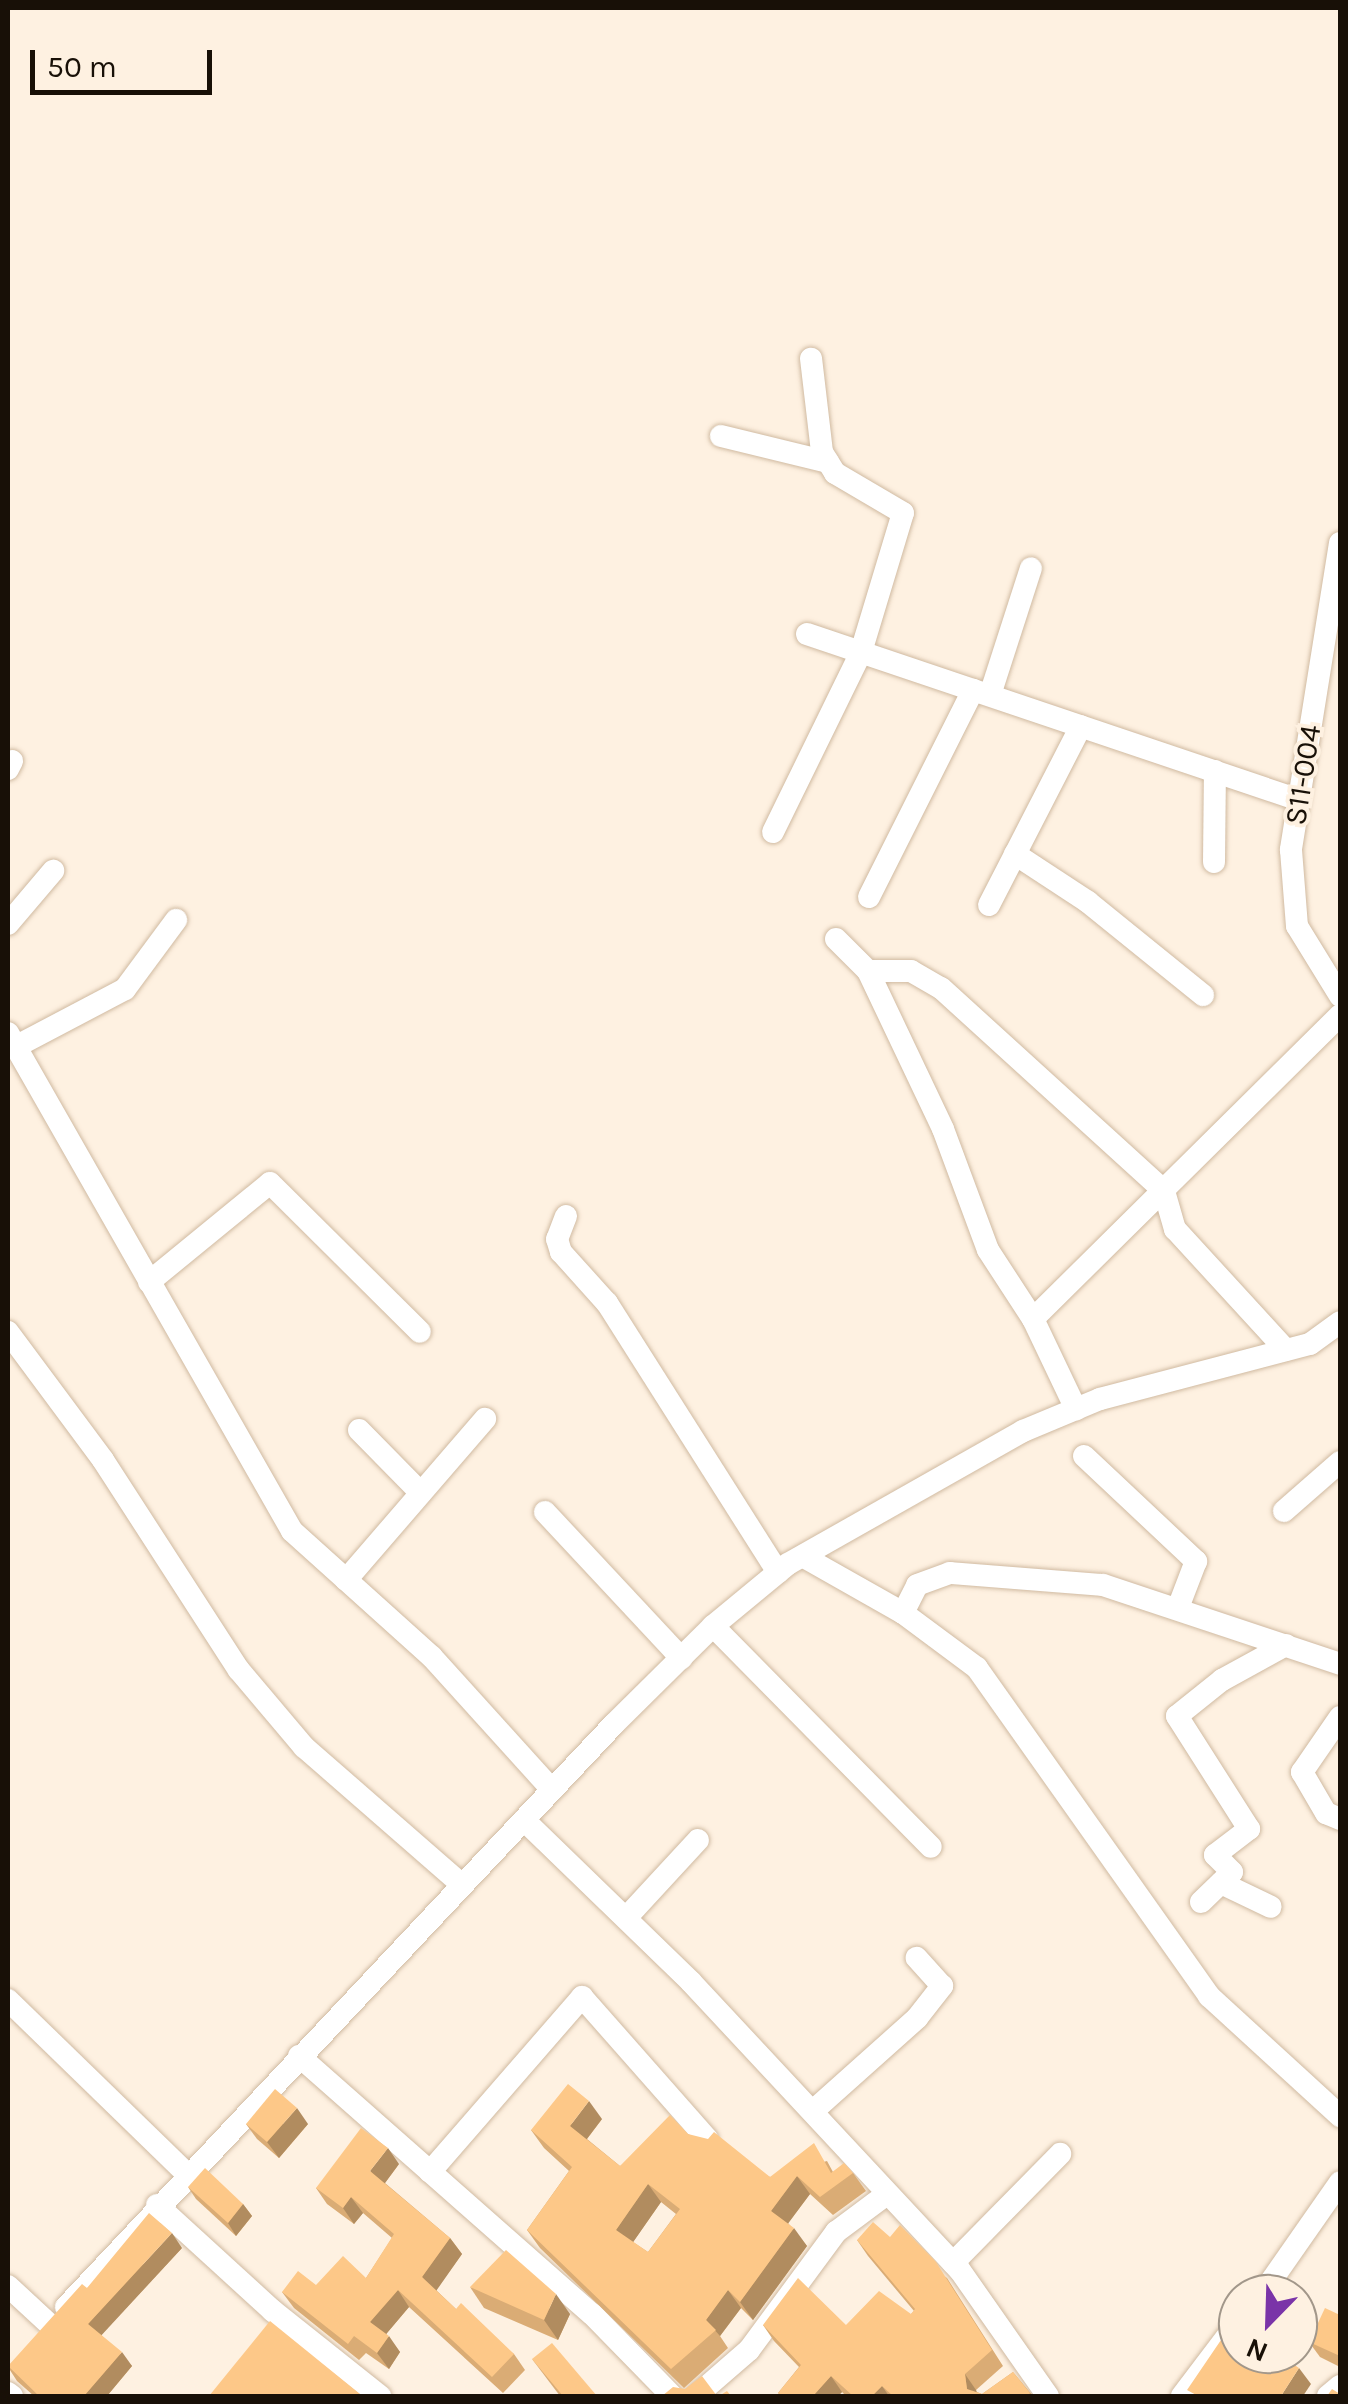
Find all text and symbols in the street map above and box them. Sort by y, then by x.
scale bar [35,30,218,92]
text: 50 m [47,49,117,85]
street label: S11-004 [1277,722,1329,828]
north arrow [1218,2274,1318,2374]
text: N [1241,2331,1273,2369]

